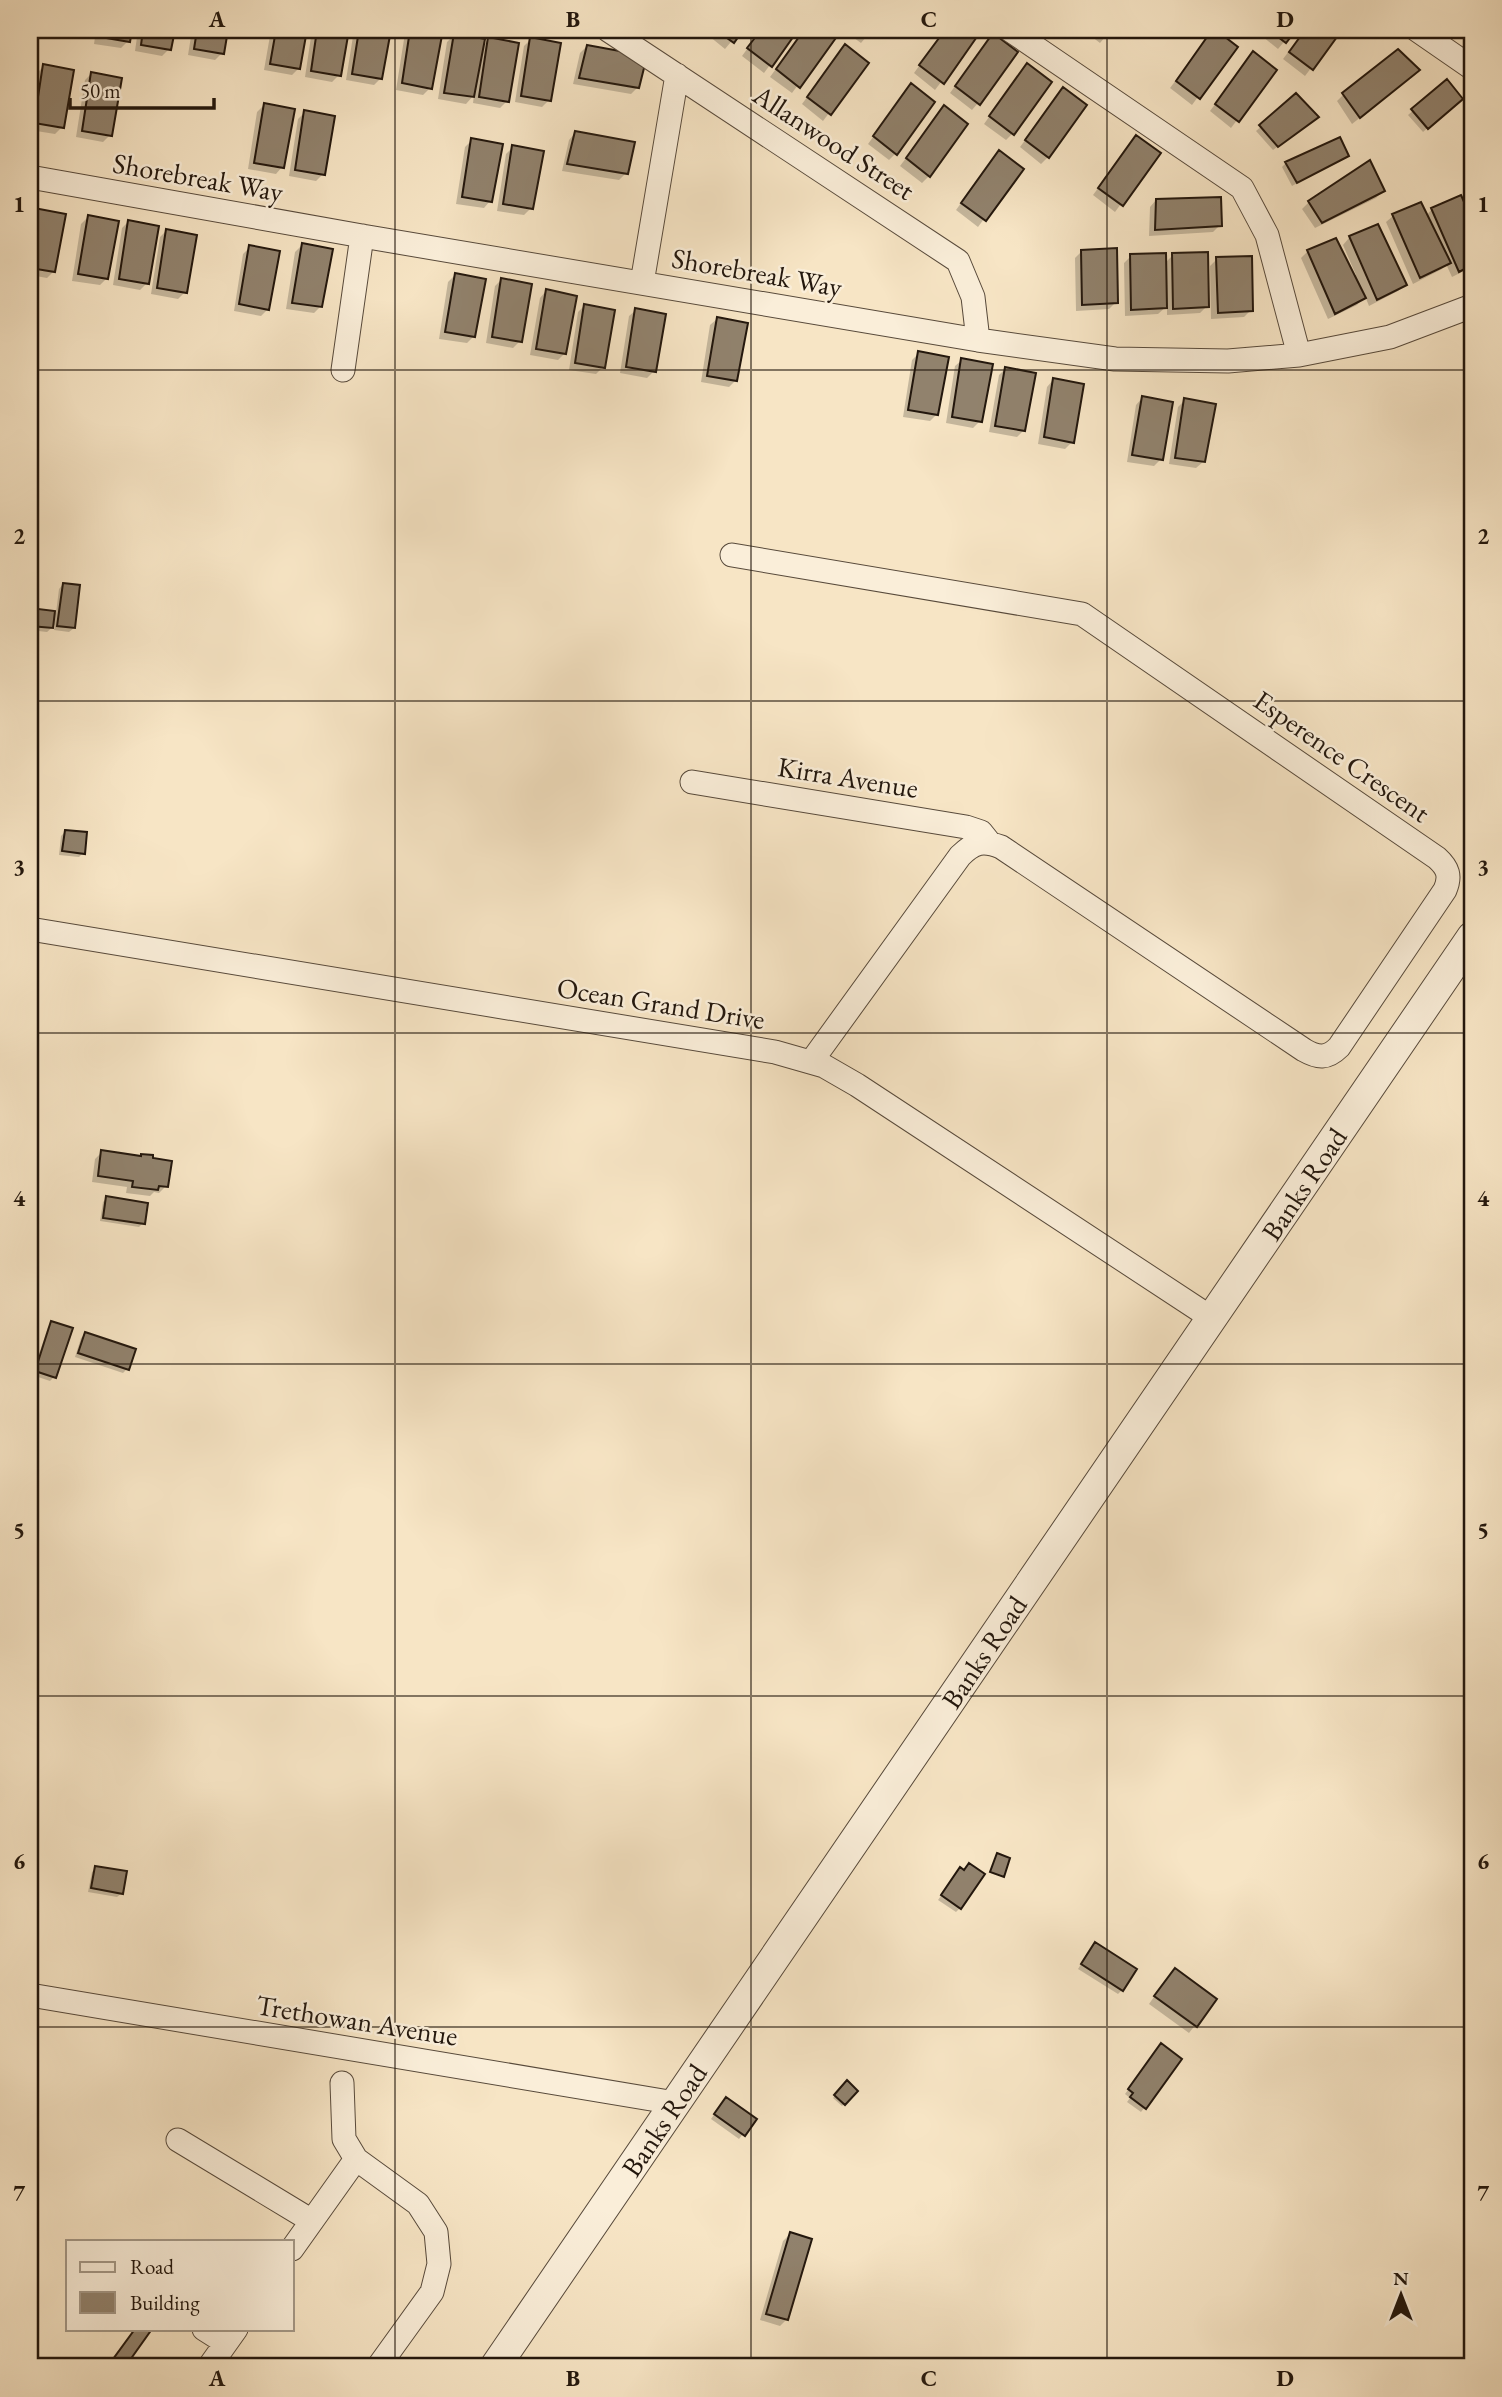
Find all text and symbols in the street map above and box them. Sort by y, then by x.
text: A [208,4,226,34]
text: B [566,4,580,34]
text: C [921,4,937,34]
text: D [1276,4,1294,34]
scale bar [70,66,214,110]
street label: Allanwood Street [746,76,922,208]
text: 50 m [80,77,121,104]
street label: Shorebreak Way [110,144,287,210]
text: 1 [13,189,25,219]
text: 1 [1477,189,1489,219]
street label: Shorebreak Way [669,239,846,305]
text: 2 [13,521,25,551]
text: 2 [1477,521,1489,551]
street label: Esperence Crescent [1247,682,1437,830]
street label: Kirra Avenue [775,748,921,806]
text: 3 [13,852,25,882]
text: 3 [1477,852,1489,882]
street label: Ocean Grand Drive [554,969,768,1037]
street label: Banks Road [1253,1120,1355,1247]
text: 4 [13,1183,26,1213]
text: 4 [1477,1183,1490,1213]
text: 5 [13,1515,25,1545]
text: 5 [1477,1515,1489,1545]
street label: Banks Road [933,1588,1035,1715]
text: 6 [13,1846,25,1876]
text: 6 [1477,1846,1489,1876]
street label: Trethowan Avenue [254,1986,460,2054]
street label: Banks Road [613,2056,715,2183]
text: 7 [13,2178,26,2208]
text: 7 [1477,2178,1490,2208]
legend [66,2240,294,2330]
text: Road [130,2253,174,2280]
north arrow [1366,2260,1436,2330]
text: N [1393,2266,1409,2291]
text: Building [130,2289,200,2316]
text: A [208,2363,226,2393]
text: B [566,2363,580,2393]
text: C [921,2363,937,2393]
text: D [1276,2363,1294,2393]

